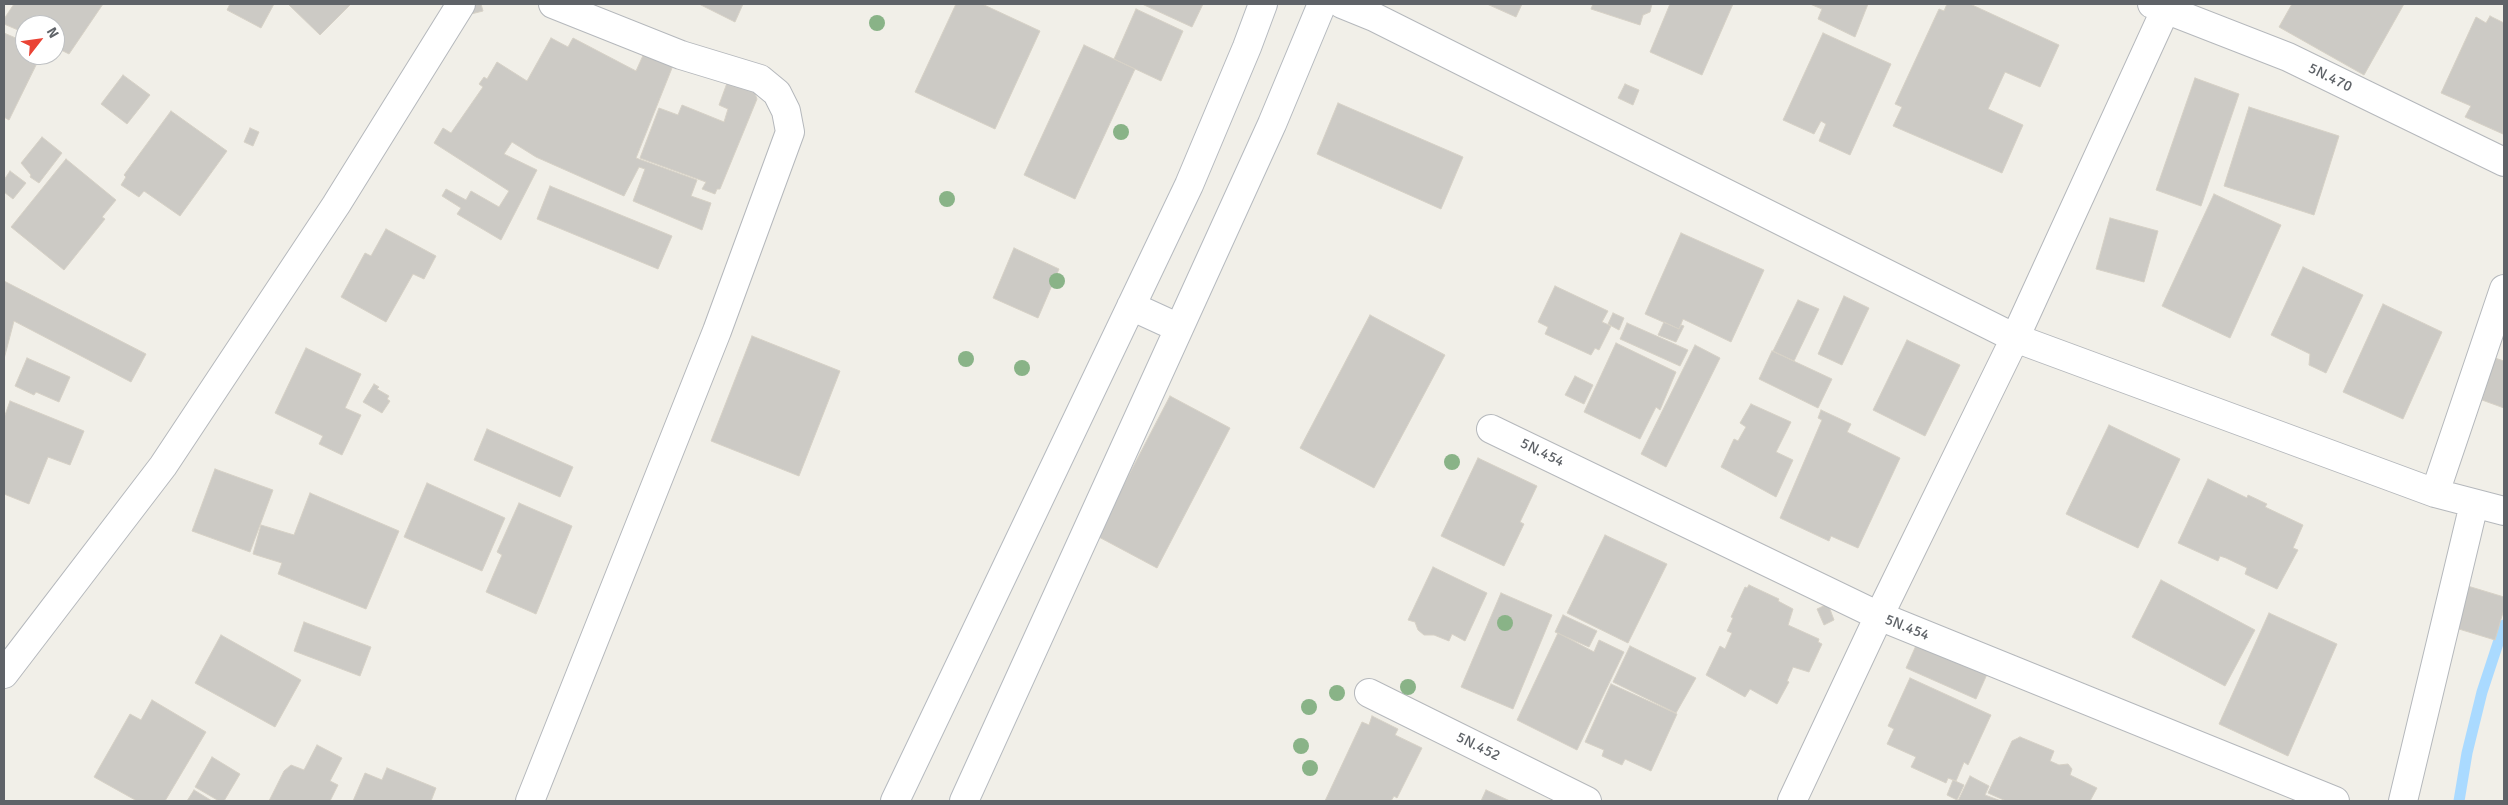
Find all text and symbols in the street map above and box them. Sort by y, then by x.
north arrow [15,15,65,65]
text: N [43,24,62,41]
street label: 5N.470 [2305,60,2355,96]
street label: 5N.454 [1517,435,1567,471]
street label: 5N.454 [1882,611,1932,645]
street label: 5N.452 [1453,729,1503,765]

